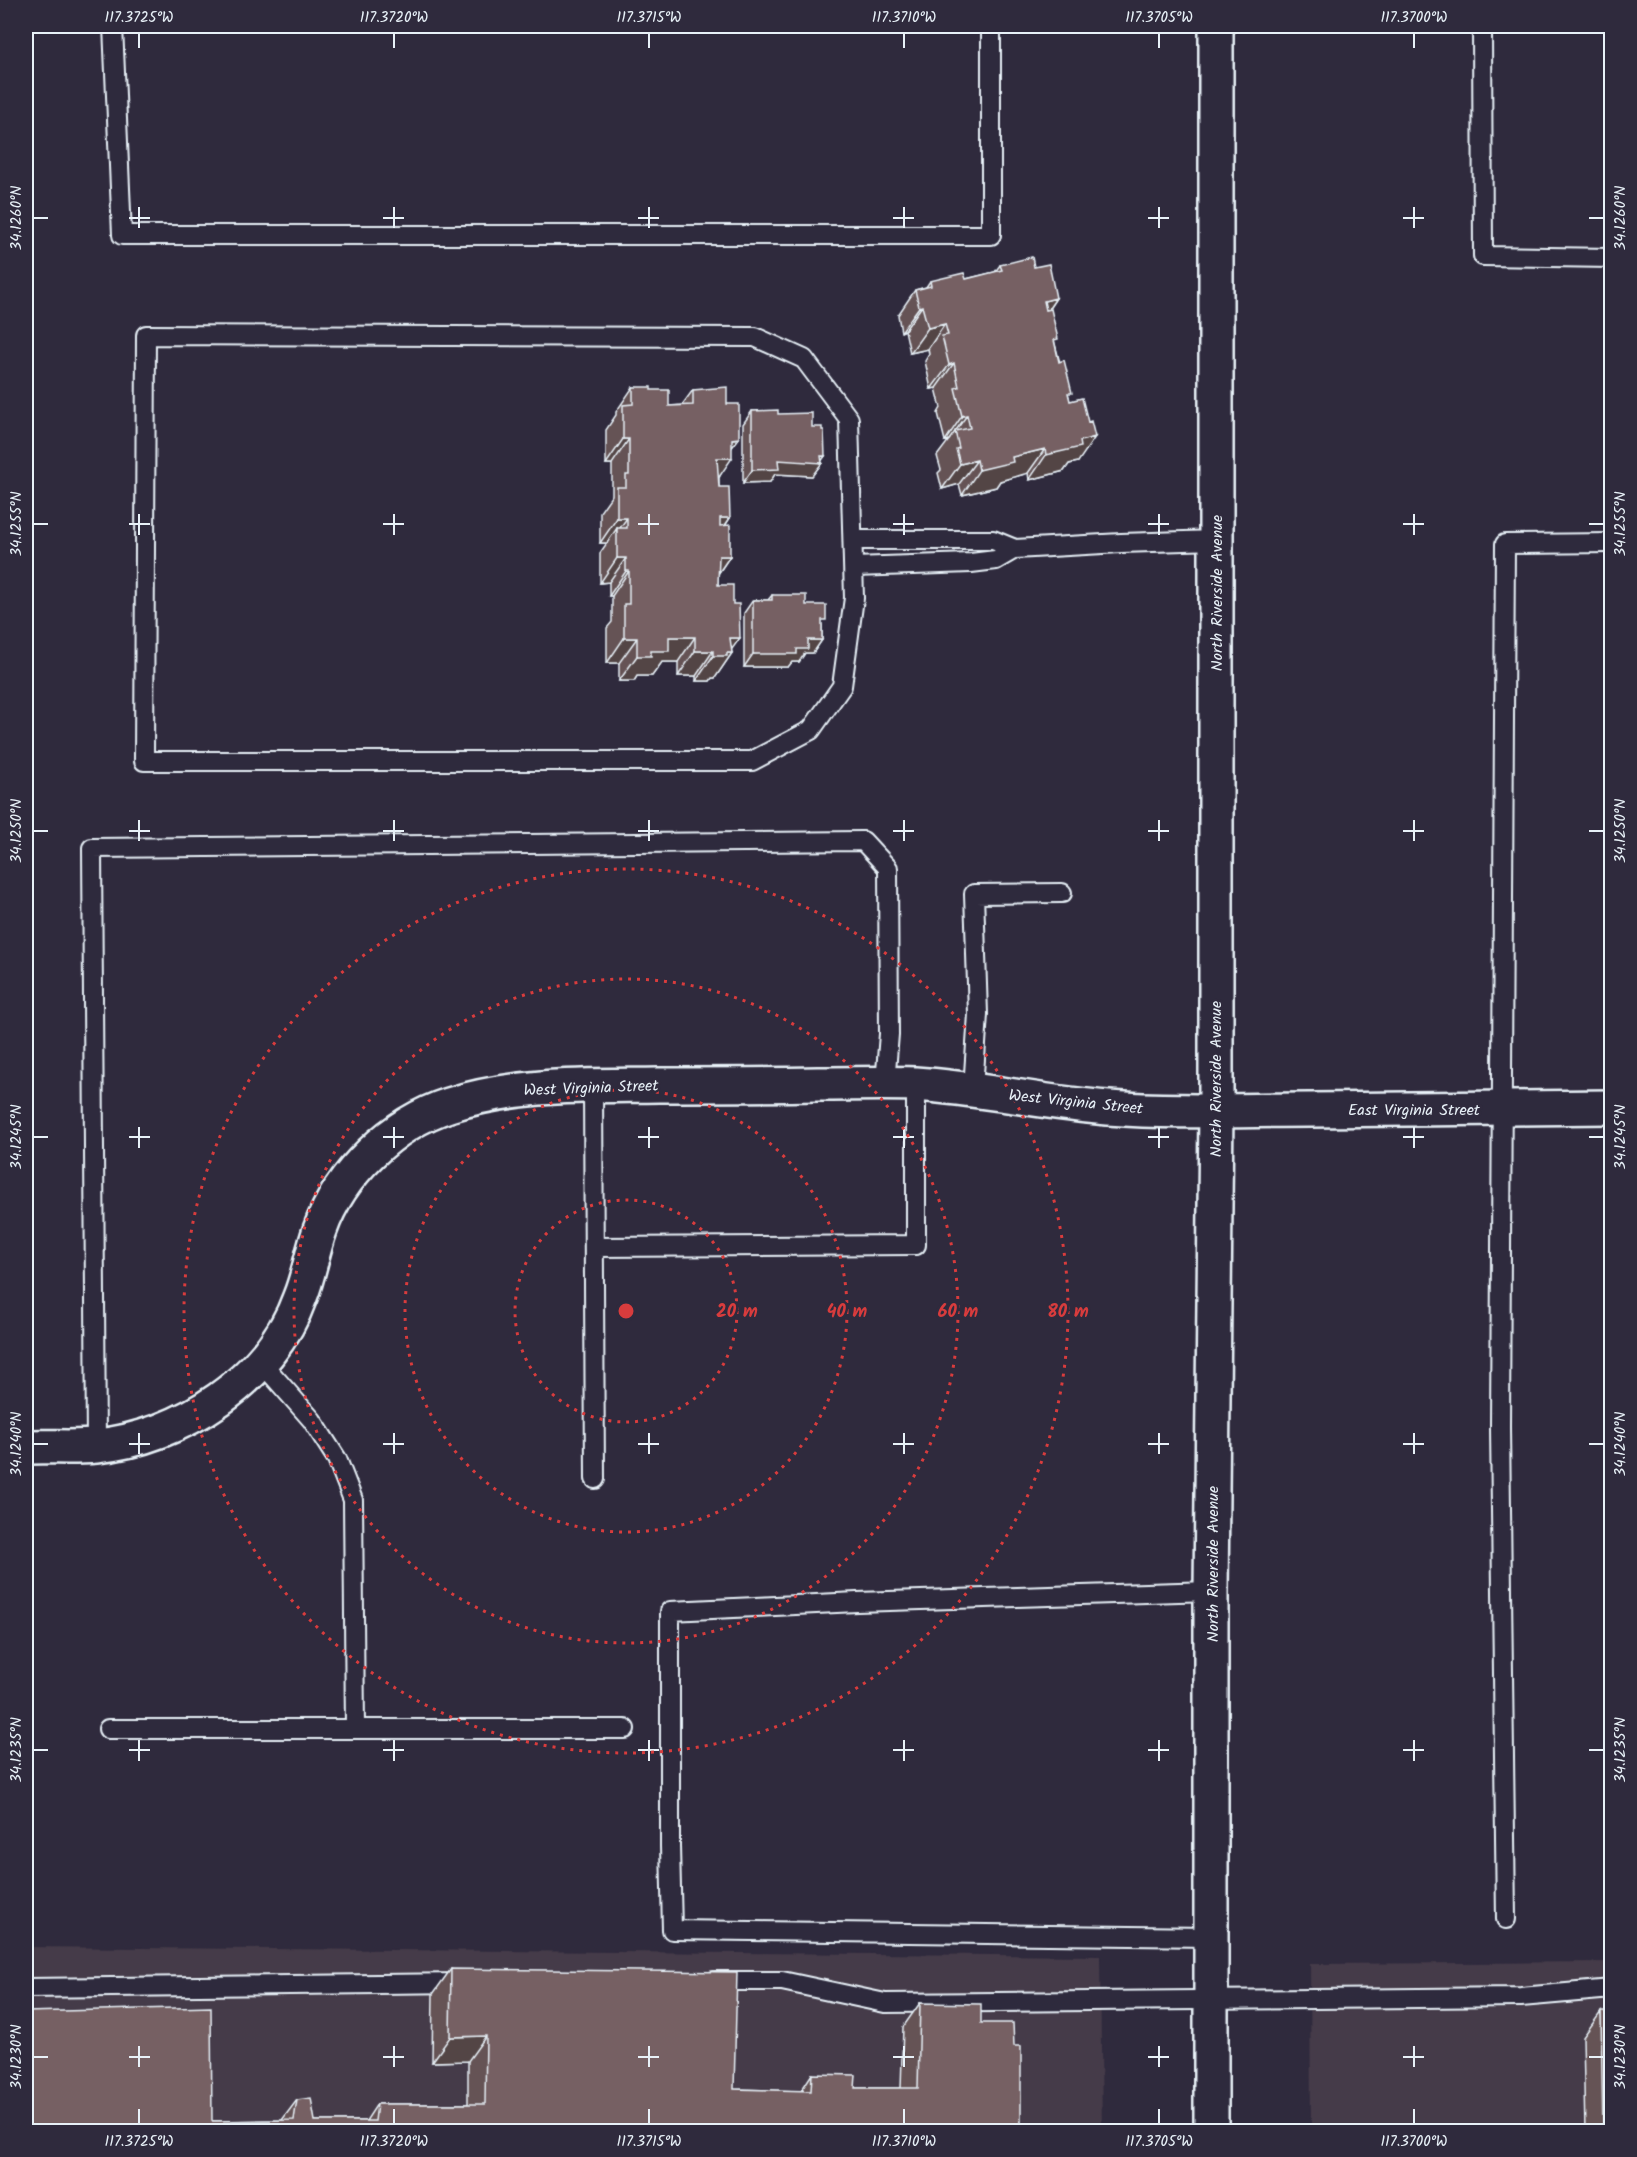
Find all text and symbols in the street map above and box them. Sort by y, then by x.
text: 117.3725°W [105,6,174,30]
text: 117.3720°W [360,6,428,30]
text: 117.3715°W [617,6,682,30]
text: 117.3710°W [872,6,936,30]
text: 117.3705°W [1125,6,1193,30]
text: 117.3700°W [1380,6,1448,30]
text: 34.1260°N [5,186,29,250]
text: 34.1260°N [1609,186,1633,250]
text: 34.1255°N [5,491,29,557]
text: 34.1255°N [1609,491,1633,557]
street label: North Riverside Avenue [1205,515,1230,671]
text: 34.1250°N [5,799,29,863]
text: 34.1250°N [1609,799,1633,863]
street label: North Riverside Avenue [1204,1001,1229,1157]
street label: West Virginia Street [523,1074,660,1103]
street label: West Virginia Street [1007,1083,1145,1122]
street label: East Virginia Street [1348,1098,1481,1123]
text: 34.1245°N [5,1104,29,1170]
text: 34.1245°N [1609,1104,1633,1170]
text: 20 m [716,1298,758,1327]
text: 40 m [827,1298,868,1327]
text: 60 m [938,1298,979,1327]
text: 80 m [1047,1298,1089,1327]
centre of rings [616,1301,636,1321]
text: 34.1240°N [5,1412,29,1476]
text: 34.1240°N [1609,1412,1633,1476]
street label: North Riverside Avenue [1201,1486,1226,1642]
text: 34.1235°N [5,1717,29,1783]
text: 34.1235°N [1609,1717,1633,1783]
text: 34.1230°N [5,2024,29,2090]
text: 34.1230°N [1609,2024,1633,2090]
text: 117.3725°W [105,2130,174,2154]
text: 117.3720°W [360,2130,428,2154]
text: 117.3715°W [617,2130,682,2154]
text: 117.3710°W [872,2130,936,2154]
text: 117.3705°W [1125,2130,1193,2154]
text: 117.3700°W [1380,2130,1448,2154]

